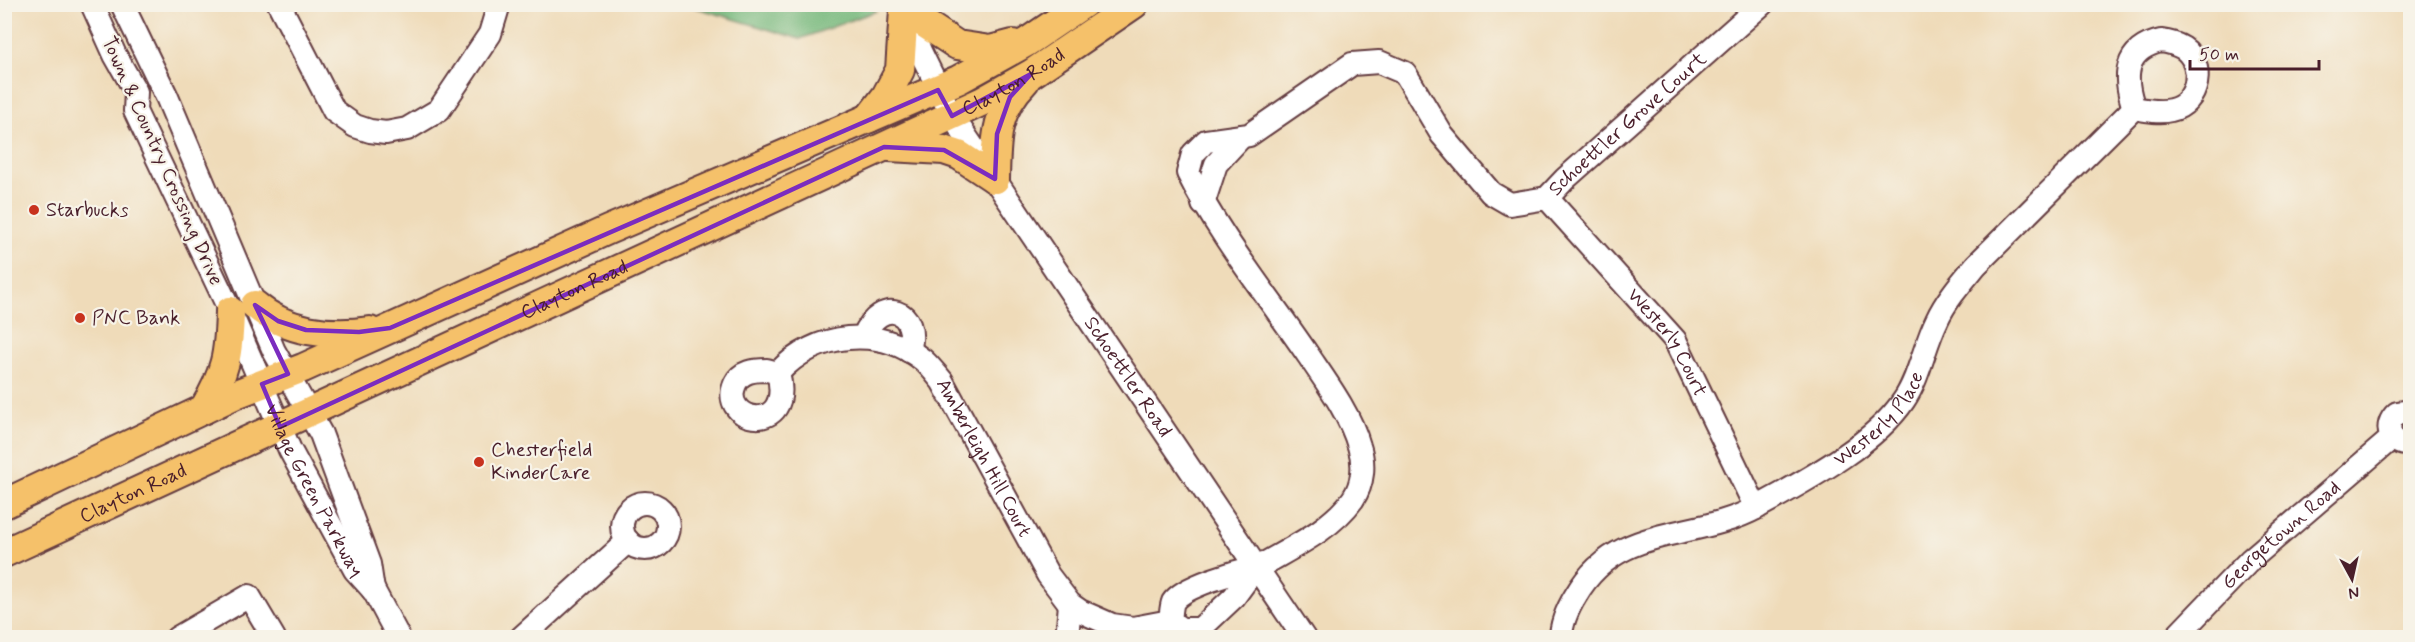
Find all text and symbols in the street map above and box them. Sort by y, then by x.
street label: Town & Country Crossing Drive [95,32,229,290]
scale bar [2190,33,2319,71]
street label: Clayton Road [957,41,1070,122]
text: 50 m [2199,43,2239,67]
street label: Schoettler Grove Court [1542,46,1713,202]
place label: Starbucks [46,197,129,224]
marker: Starbucks [27,203,41,217]
street label: Clayton Road [516,253,632,326]
street label: Westerly Court [1621,282,1714,401]
place label: PNC Bank [92,305,180,332]
marker: PNC Bank [73,311,87,325]
street label: Schoettler Road [1077,311,1178,443]
street label: Westerly Place [1828,368,1930,473]
street label: Amberleigh Hill Court [930,374,1038,542]
street label: Village Green Parkway [258,400,369,583]
place label: Chesterfield KinderCare [491,437,592,487]
marker: Chesterfield KinderCare [472,455,486,469]
street label: Clayton Road [75,457,191,530]
street label: Georgetown Road [2215,474,2347,595]
north arrow [2322,549,2382,609]
text: N [2347,581,2361,604]

